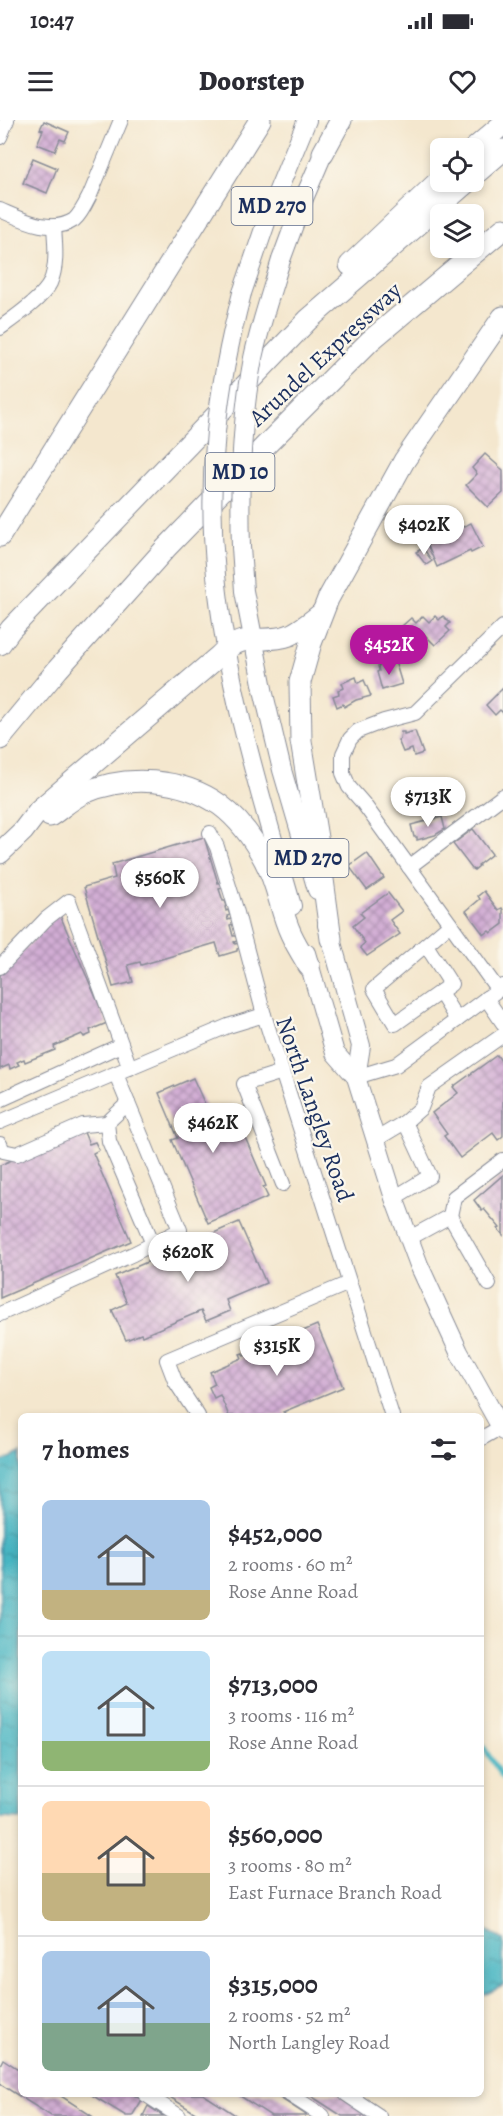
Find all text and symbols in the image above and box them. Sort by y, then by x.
text: 10:47 [30,6,74,36]
text: Doorstep [199,63,304,99]
icon: menu [24,65,57,98]
icon: heart [446,65,479,98]
map controls [430,138,484,258]
button: locate [430,138,484,192]
road number: MD 270 [232,187,312,225]
button: layers [430,204,484,258]
street label: Arundel Expressway [241,274,409,434]
road number: MD 10 [206,453,274,491]
pin: $402K [382,505,466,556]
text: $402K [398,511,450,538]
pin: $452K [347,625,431,676]
text: $452K [364,631,414,658]
pin: $713K [386,777,470,828]
text: $713K [405,783,451,810]
road number: MD 270 [268,839,348,877]
pin: $560K [118,858,202,909]
text: $560K [135,864,185,891]
street label: North Langley Road [268,1012,362,1206]
pin: $462K [171,1103,255,1154]
text: $462K [188,1109,238,1136]
pin: $620K [146,1232,230,1283]
text: $620K [162,1238,214,1265]
pin: $315K [235,1326,319,1377]
text: $315K [254,1332,300,1359]
text: 7 homes [42,1432,130,1467]
icon: filters [427,1433,460,1466]
text: $452,000 [228,1516,322,1551]
icon: home [90,1524,162,1596]
text: 2 rooms · 60 m² [228,1551,352,1578]
text: Rose Anne Road [228,1578,358,1605]
text: $713,000 [228,1667,318,1702]
icon: home [90,1675,162,1747]
text: 3 rooms · 116 m² [228,1702,354,1729]
text: Rose Anne Road [228,1729,358,1756]
text: $560,000 [228,1817,323,1852]
icon: home [90,1825,162,1897]
text: 3 rooms · 80 m² [228,1852,352,1879]
text: East Furnace Branch Road [228,1879,442,1906]
text: $315,000 [228,1967,318,2002]
icon: home [90,1975,162,2047]
text: 2 rooms · 52 m² [228,2002,351,2029]
text: North Langley Road [228,2029,390,2056]

